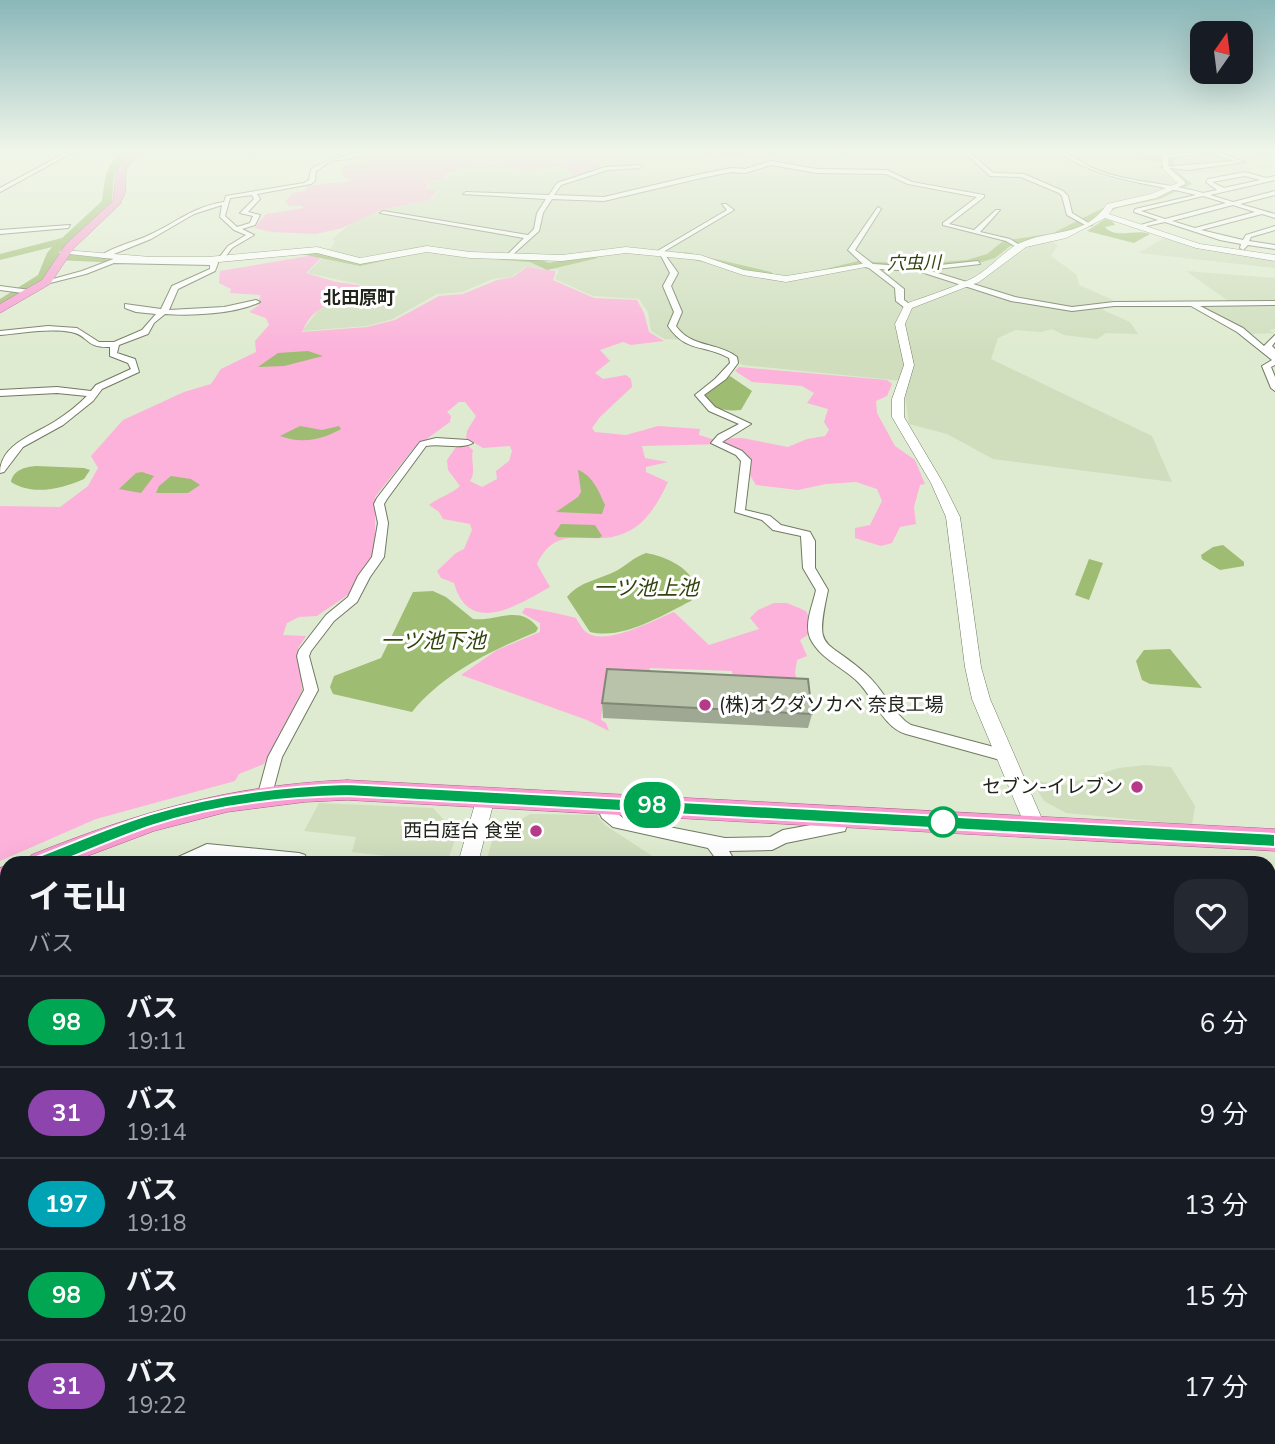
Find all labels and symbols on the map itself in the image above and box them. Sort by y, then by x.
north arrow [1190,21,1253,84]
water label: 穴虫川 [887,250,943,275]
district label: 北田原町 [323,286,395,310]
water label: 一ツ池上池 [594,574,700,602]
water label: 一ツ池下池 [381,627,487,655]
place label: (株)オクダソカベ 奈良工場 [719,692,944,718]
marker: (株)オクダソカベ 奈良工場 [697,697,713,713]
place label: セブン-イレブン [982,774,1123,800]
marker: セブン-イレブン [1129,779,1145,795]
line badge: 98 [620,782,684,828]
unlabelled marker [928,807,958,837]
place label: 西白庭台 食堂 [403,818,522,844]
marker: 西白庭台 食堂 [528,823,544,839]

